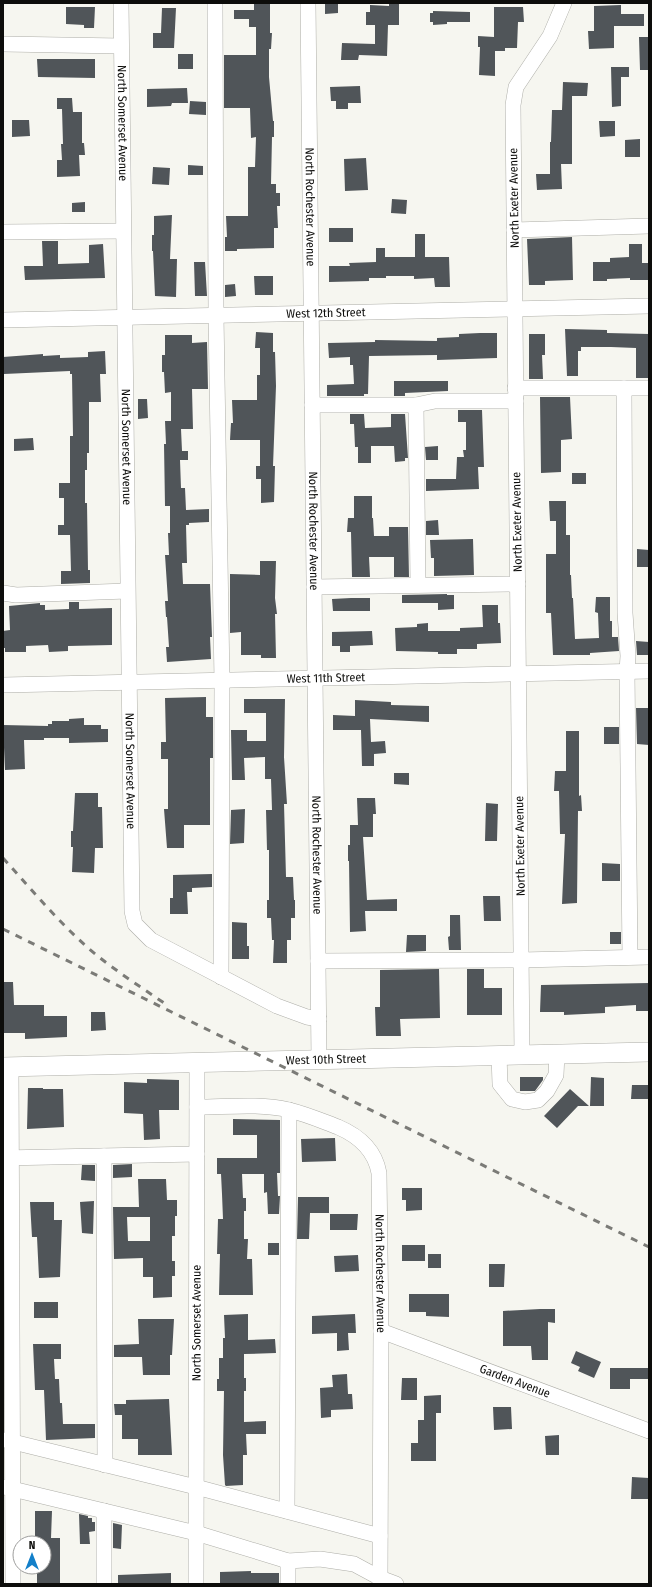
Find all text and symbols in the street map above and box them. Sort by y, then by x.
street label: North Somerset Avenue [115,65,130,181]
street label: North Rochester Avenue [303,147,318,267]
street label: North Exeter Avenue [506,148,522,248]
street label: West 12th Street [286,305,366,321]
street label: North Somerset Avenue [119,389,134,505]
street label: North Rochester Avenue [306,471,321,591]
street label: North Exeter Avenue [509,472,525,572]
street label: West 11th Street [287,670,365,686]
street label: North Somerset Avenue [123,713,138,829]
street label: North Rochester Avenue [309,795,324,915]
street label: North Exeter Avenue [512,796,528,896]
street label: West 10th Street [286,1052,366,1067]
street label: North Rochester Avenue [373,1214,388,1333]
street label: North Somerset Avenue [189,1265,204,1381]
street label: Garden Avenue [478,1361,552,1401]
north arrow [12,1535,52,1575]
text: N [29,1539,35,1552]

